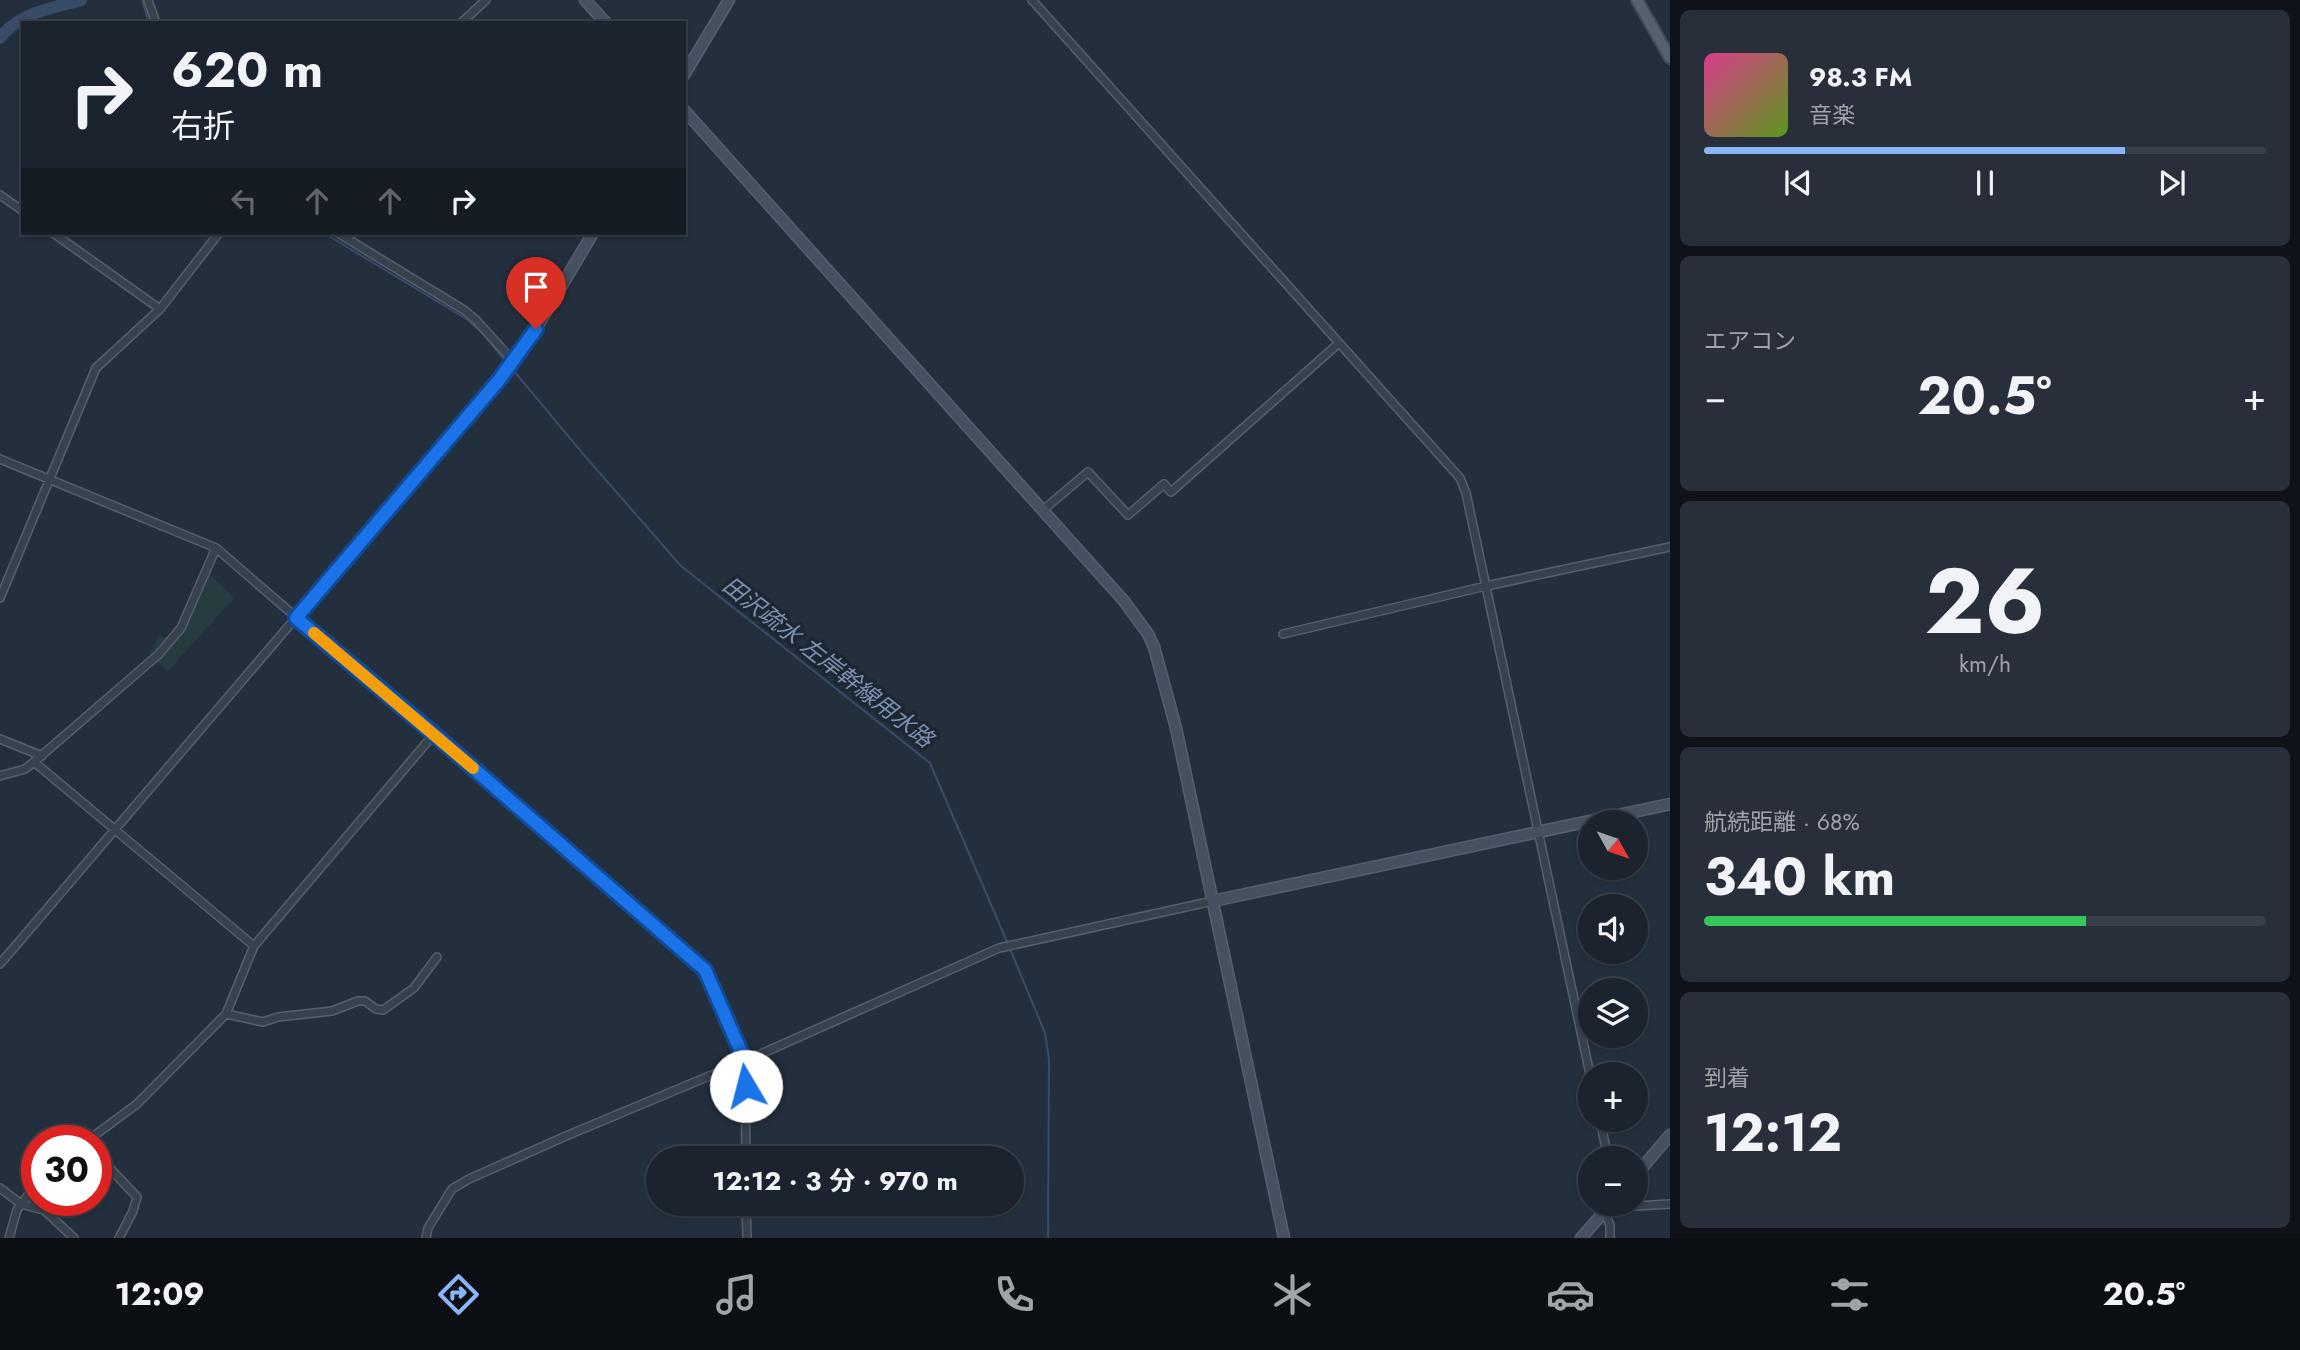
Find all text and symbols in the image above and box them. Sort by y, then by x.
text: 620 m [171,35,323,105]
icon: right [56,49,147,140]
text: 98.3 FM [1809,58,1912,96]
text: 音楽 [1809,98,1855,132]
text: 右折 [171,103,235,149]
icon: previous [1779,164,1817,202]
icon: pause [1966,164,2004,202]
icon: next [2153,164,2191,202]
icon: left [225,182,263,220]
icon: ahead [298,182,336,220]
icon: ahead [371,182,409,220]
icon: right [444,182,482,220]
pin [506,257,566,329]
icon: arrive [517,268,555,306]
text: エアコン [1704,324,1796,358]
text: 20.5° [1917,358,2052,434]
text: − [1704,369,1726,424]
text: + [2243,369,2266,424]
text: 26 [1925,536,2045,667]
water label: 田沢疏水 左岸幹線用水路 [715,569,942,757]
text: km/h [1959,647,2011,681]
text: 航続距離 · 68% [1704,805,1860,839]
north arrow [1578,810,1648,880]
map controls [1578,810,1648,1216]
text: 340 km [1704,839,1895,915]
button: sound [1578,894,1648,964]
button: layers [1578,978,1648,1048]
position arrow [709,1049,783,1123]
text: 到着 [1704,1061,1750,1095]
button: + [1578,1062,1648,1132]
text: 12:12 [1704,1095,1842,1171]
speed limit sign: 30 [21,1125,112,1216]
button: − [1578,1146,1648,1216]
text: 12:12 · 3 分 · 970 m [712,1162,958,1200]
icon: directions [434,1270,483,1319]
icon: music [712,1270,761,1319]
icon: phone [990,1270,1039,1319]
icon: climate [1268,1270,1317,1319]
icon: car [1546,1270,1595,1319]
icon: filters [1825,1270,1874,1319]
text: 12:09 [115,1271,205,1317]
text: 20.5° [2103,1271,2185,1317]

